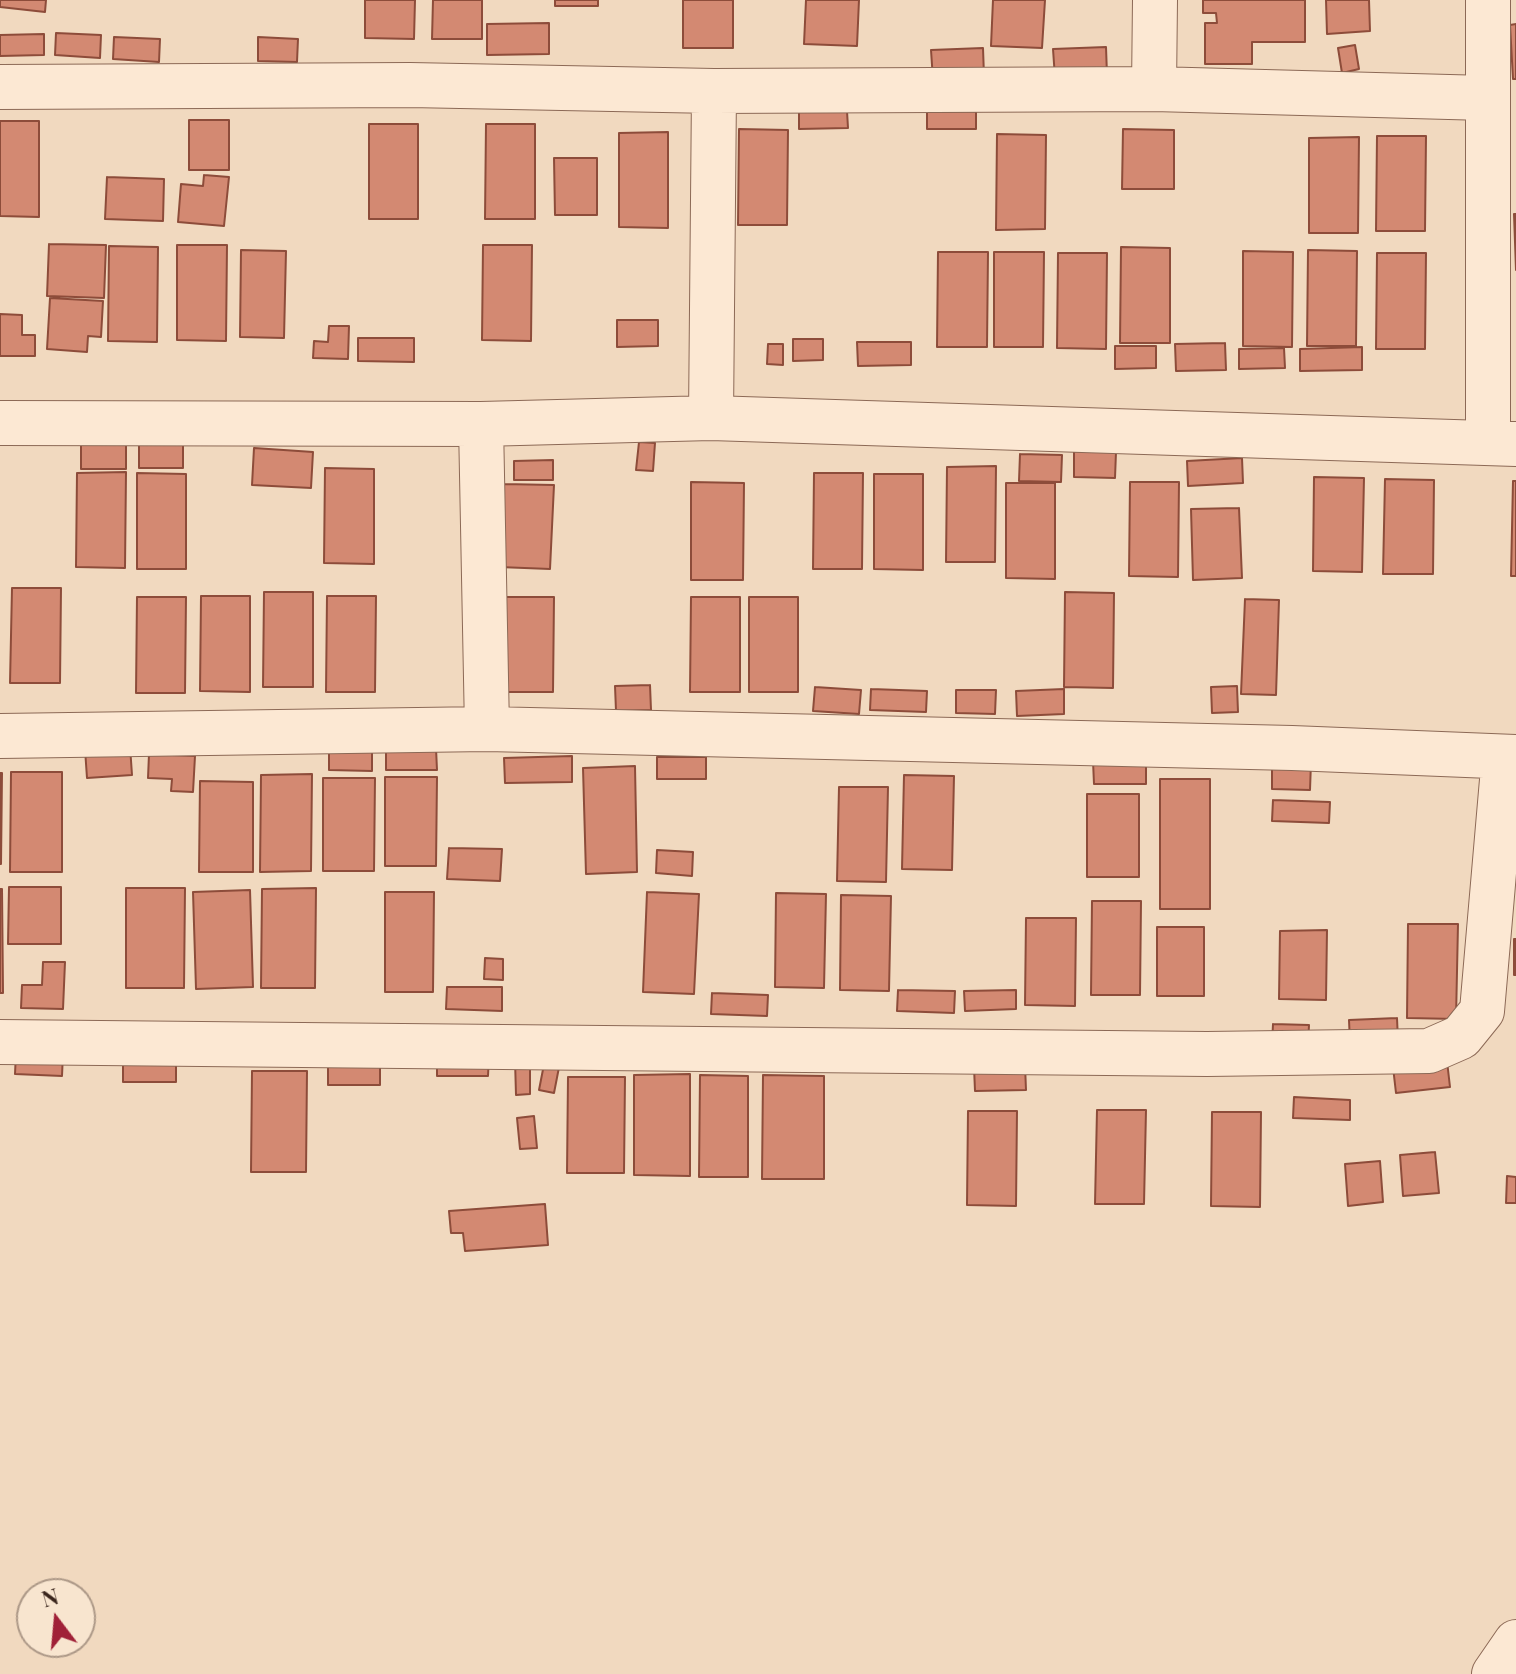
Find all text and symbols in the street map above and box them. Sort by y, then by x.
north arrow [16,1578,96,1658]
text: N [38,1580,62,1613]

